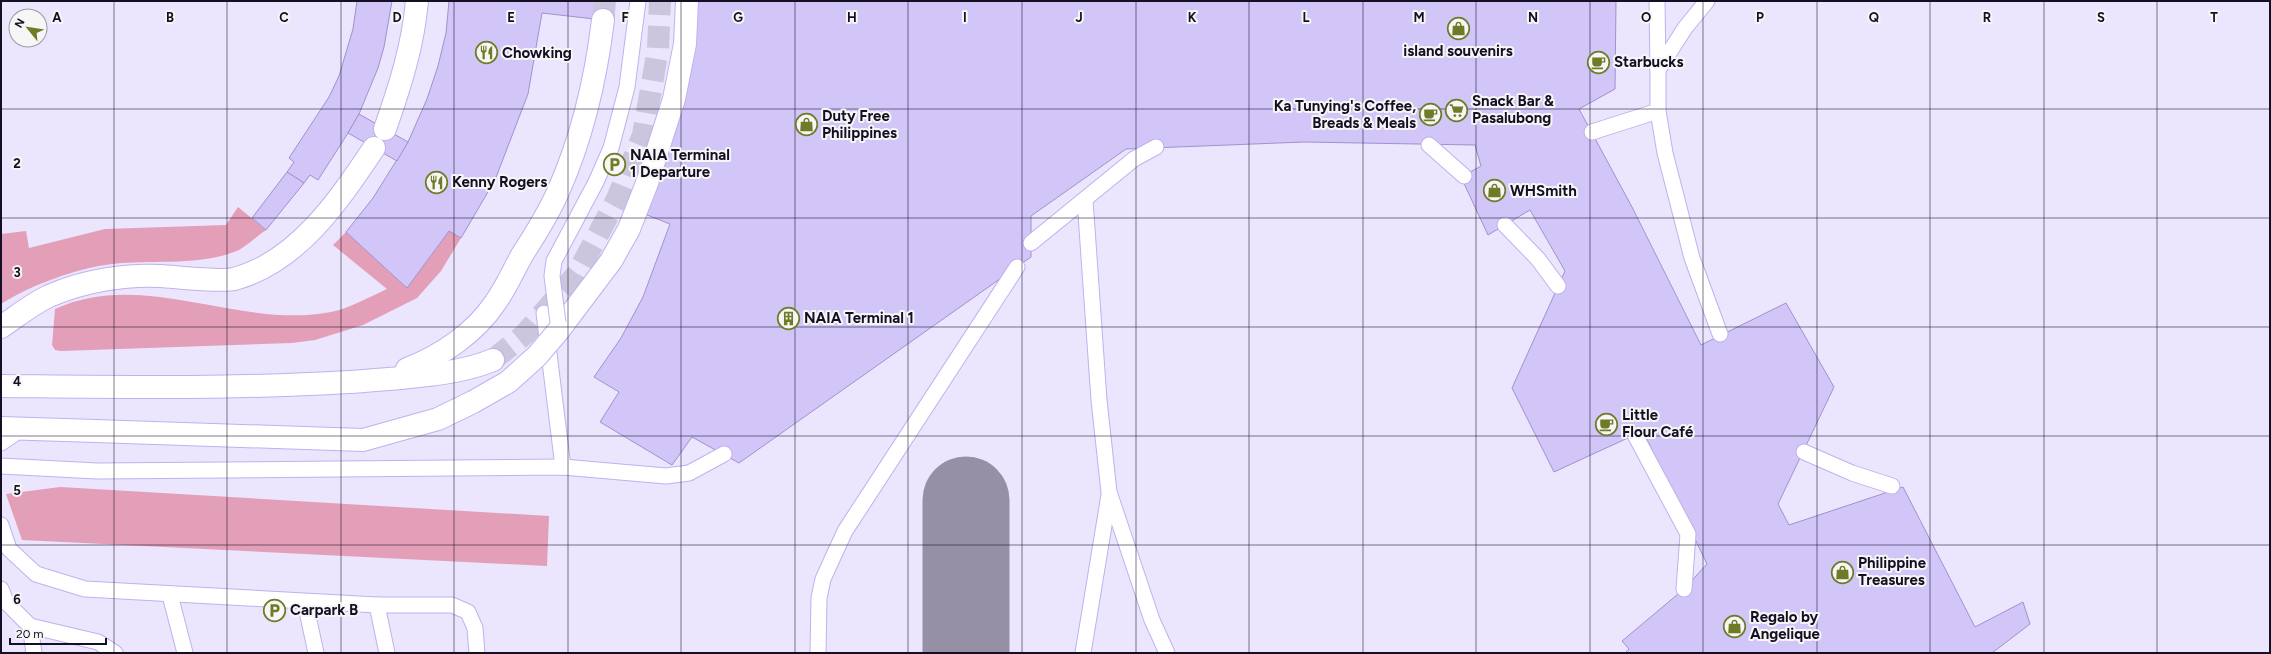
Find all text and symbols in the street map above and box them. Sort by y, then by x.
north arrow [8,8,48,48]
text: A [52,10,62,25]
text: B [166,10,174,25]
text: C [279,10,289,25]
text: D [392,10,402,25]
text: E [507,10,515,25]
text: F [621,10,629,25]
text: G [733,10,743,25]
text: H [847,10,857,25]
text: I [963,10,967,25]
text: J [1075,10,1083,25]
text: K [1188,10,1197,25]
text: L [1303,10,1310,25]
text: M [1413,10,1425,25]
text: N [1528,10,1538,25]
text: O [1641,10,1651,25]
text: P [1756,10,1764,25]
text: Q [1869,10,1879,25]
text: R [1983,10,1992,25]
text: S [2097,10,2105,25]
text: T [2210,10,2218,25]
shop icon: island souvenirs [1445,15,1471,41]
text: N [12,16,28,30]
restaurant icon: Chowking [473,40,499,66]
place label: island souvenirs [1403,42,1513,60]
place label: Chowking [502,44,572,62]
cafe icon: Starbucks [1586,49,1612,75]
place label: Starbucks [1614,53,1683,71]
place label: Snack Bar & Pasalubong [1472,92,1554,127]
place label: Ka Tunying's Coffee, Breads & Meals [1274,97,1416,132]
supermarket icon: Snack Bar & Pasalubong [1444,97,1470,123]
cafe icon: Ka Tunying's Coffee, Breads & Meals [1418,102,1444,128]
place label: Duty Free Philippines [822,107,897,142]
shop icon: Duty Free Philippines [794,112,820,138]
place label: NAIA Terminal 1 Departure [630,146,730,181]
parking icon: NAIA Terminal 1 Departure [602,151,628,177]
text: 2 [13,156,21,171]
restaurant icon: Kenny Rogers [423,169,449,195]
place label: Kenny Rogers [452,173,547,191]
shop icon: WHSmith [1481,178,1507,204]
place label: WHSmith [1510,182,1577,200]
text: 3 [13,265,21,280]
building icon: NAIA Terminal 1 [775,305,801,331]
place label: NAIA Terminal 1 [804,309,914,327]
text: 4 [13,374,21,389]
place label: Little Flour Café [1622,406,1694,441]
cafe icon: Little Flour Café [1594,411,1620,437]
text: 5 [13,483,21,498]
place label: Philippine Treasures [1858,554,1927,589]
shop icon: Philippine Treasures [1830,559,1856,585]
text: 6 [13,592,21,607]
parking icon: Carpark B [261,597,287,623]
place label: Carpark B [290,601,358,619]
place label: Regalo by Angelique [1750,608,1821,643]
shop icon: Regalo by Angelique [1722,613,1748,639]
scale bar [10,620,106,646]
text: 20 m [16,627,44,641]

